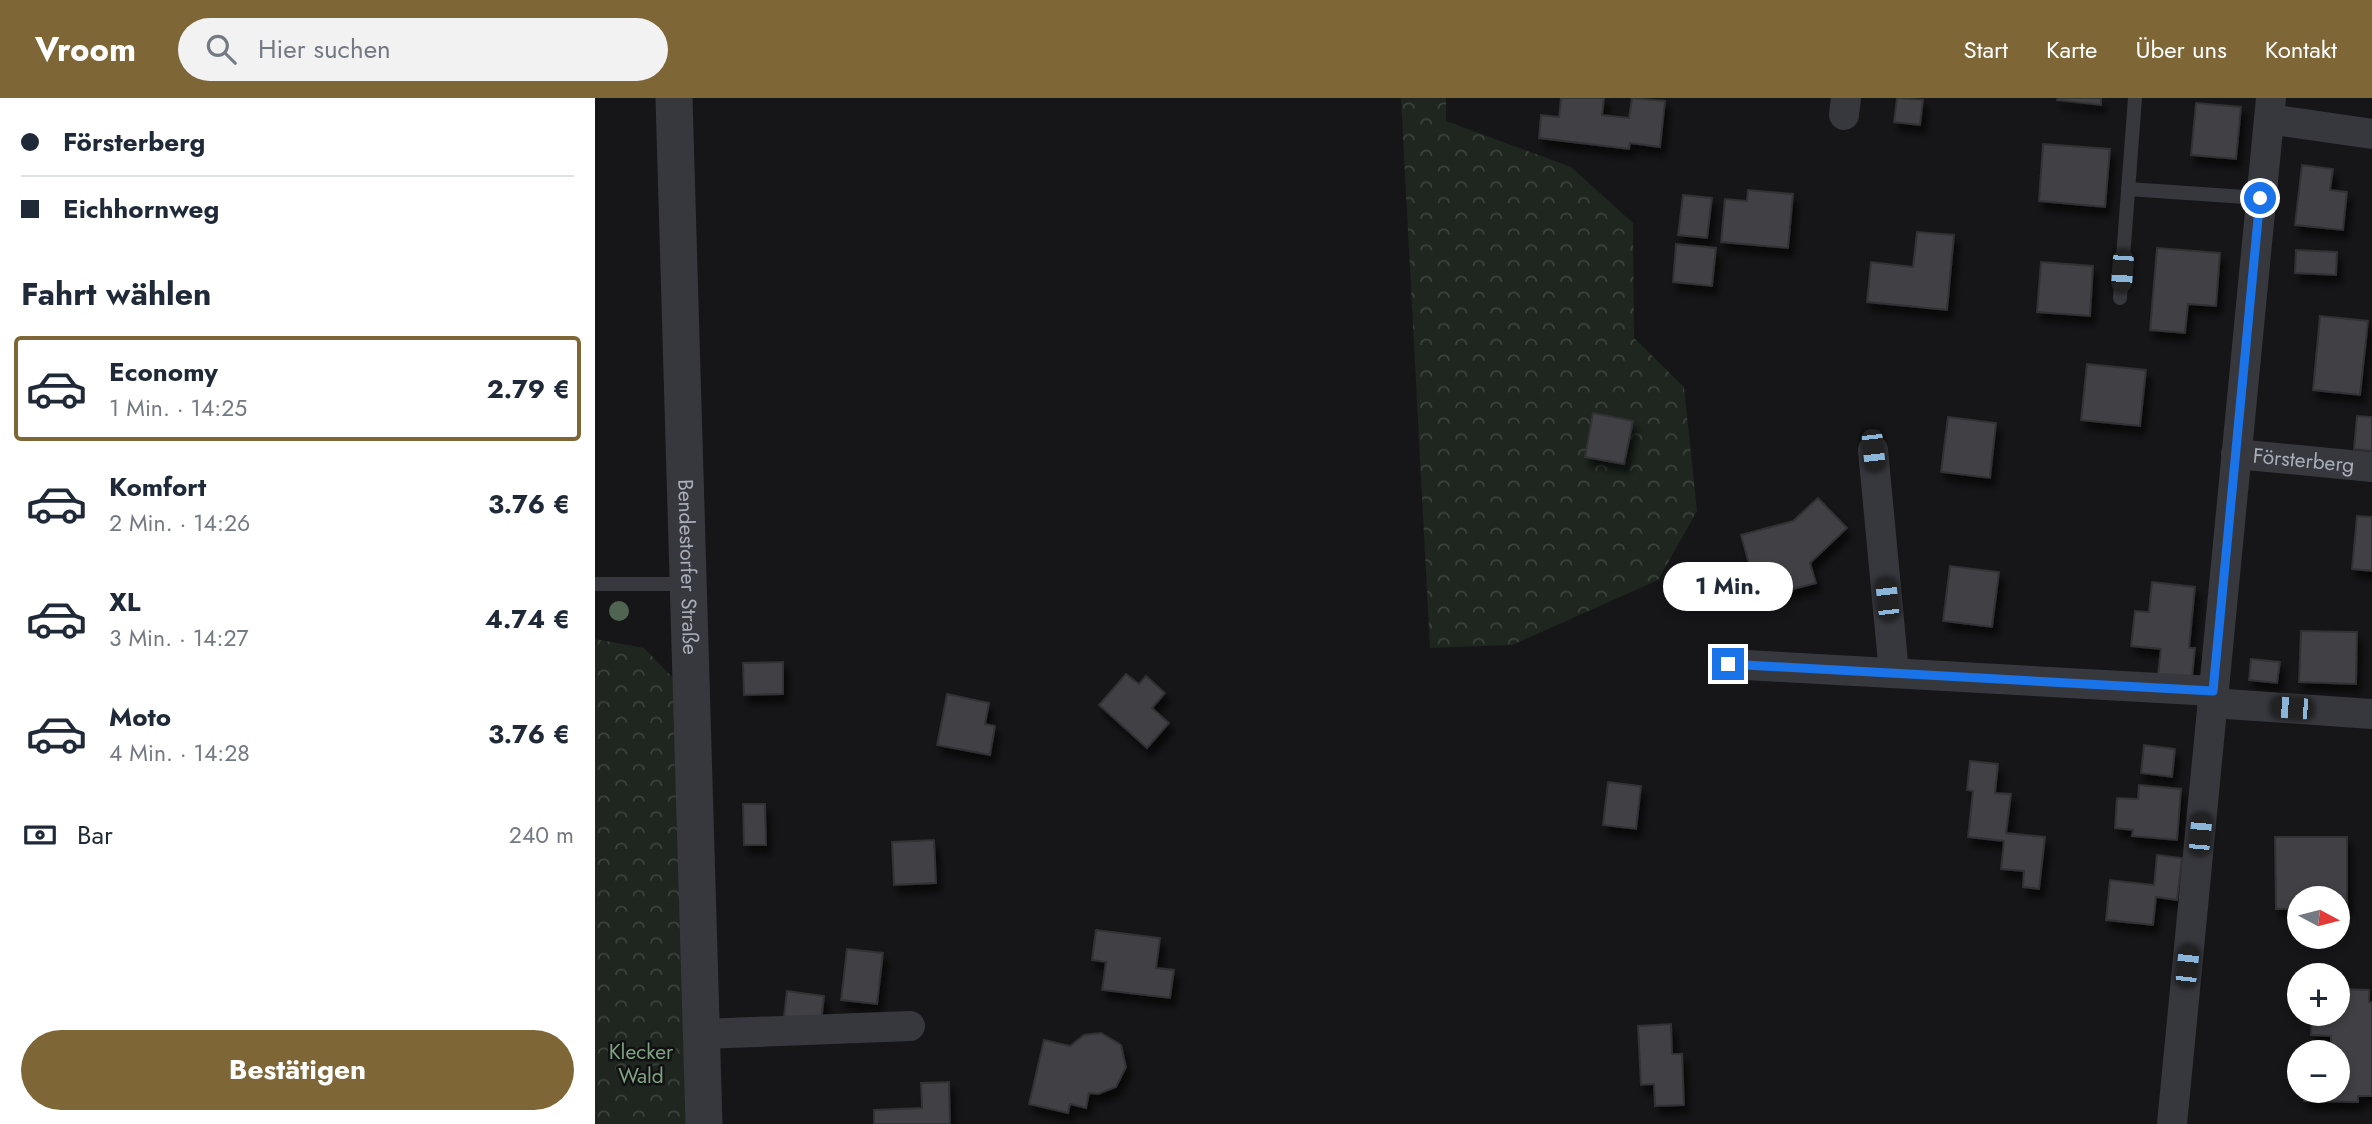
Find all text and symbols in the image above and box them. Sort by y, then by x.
search box [178,18,668,81]
text: Vroom [35,26,136,73]
icon: search [202,30,240,68]
text: Hier suchen [258,30,391,68]
text: Start [1964,32,2008,67]
text: Karte [2046,32,2097,67]
text: Über uns [2135,32,2227,67]
text: Kontakt [2265,32,2337,67]
text: Försterberg [63,123,205,161]
route start [2244,182,2276,214]
text: Eichhornweg [63,190,219,228]
car [2111,249,2134,293]
text: Fahrt wählen [21,271,211,317]
text: Economy [109,353,218,391]
icon: car [25,357,88,420]
text: 2.79 € [487,370,570,408]
text: 1 Min. · 14:25 [109,391,247,425]
car [1861,428,1886,472]
street label: Försterberg [2252,441,2356,480]
text: Komfort [109,468,206,506]
icon: car [25,472,88,535]
street label: Bendestorfer Straße [670,479,705,655]
text: 3.76 € [488,485,570,523]
text: 2 Min. · 14:26 [109,506,250,540]
callout: 1 Min. [1663,562,1793,612]
text: 1 Min. [1695,569,1761,603]
car [1875,577,1900,621]
text: XL [109,583,141,621]
icon: car [25,587,88,650]
text: 4.74 € [485,600,570,638]
text: 3 Min. · 14:27 [109,621,249,655]
route end [1712,648,1744,680]
car [2271,696,2314,720]
text: Moto [109,698,171,736]
icon: car [25,702,88,765]
text: 3.76 € [488,715,570,753]
text: 4 Min. · 14:28 [109,736,250,770]
car [2188,812,2213,856]
icon: cash [21,816,59,854]
text: Bar [77,816,113,854]
text: 240 m [509,818,574,852]
north arrow [2287,886,2350,948]
map controls [2287,886,2350,1103]
car [2175,944,2200,988]
button: + [2287,963,2350,1026]
button: Bestätigen [21,1030,574,1110]
park label: Klecker Wald [609,1037,674,1091]
button: − [2287,1040,2350,1103]

